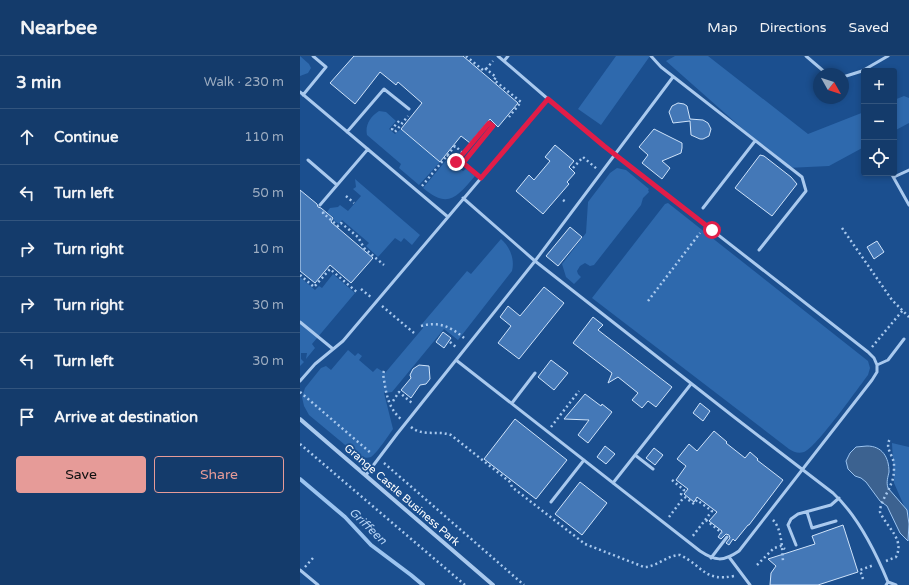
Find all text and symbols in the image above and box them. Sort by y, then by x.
text: Nearbee [20,17,97,39]
text: Map [707,19,738,36]
text: Directions [760,19,827,36]
text: Saved [849,19,889,36]
north arrow [813,68,849,104]
map controls [861,68,897,176]
button: + [861,68,897,104]
text: 3 min [16,72,61,93]
text: Walk · 230 m [204,74,284,90]
button: − [861,104,897,140]
icon: ahead [16,126,38,148]
text: Continue [54,128,118,146]
text: 110 m [244,129,284,145]
button: locate [861,140,897,176]
route end [447,153,465,171]
icon: left [16,182,38,204]
text: Turn left [54,184,114,202]
text: 50 m [252,185,284,201]
route start [703,221,721,239]
icon: right [16,238,38,260]
text: Turn right [54,240,124,258]
text: 10 m [252,241,284,257]
icon: right [16,294,38,316]
text: Turn right [54,296,124,314]
text: 30 m [252,297,284,313]
icon: left [16,350,38,372]
text: Turn left [54,352,114,370]
text: 30 m [252,353,284,369]
icon: arrive [16,406,38,428]
text: Arrive at destination [54,408,198,426]
street label: Grange Castle Business Park [342,441,462,549]
button: Save [16,456,146,493]
button: Share [154,456,284,493]
water label: Griffeen [346,505,390,548]

